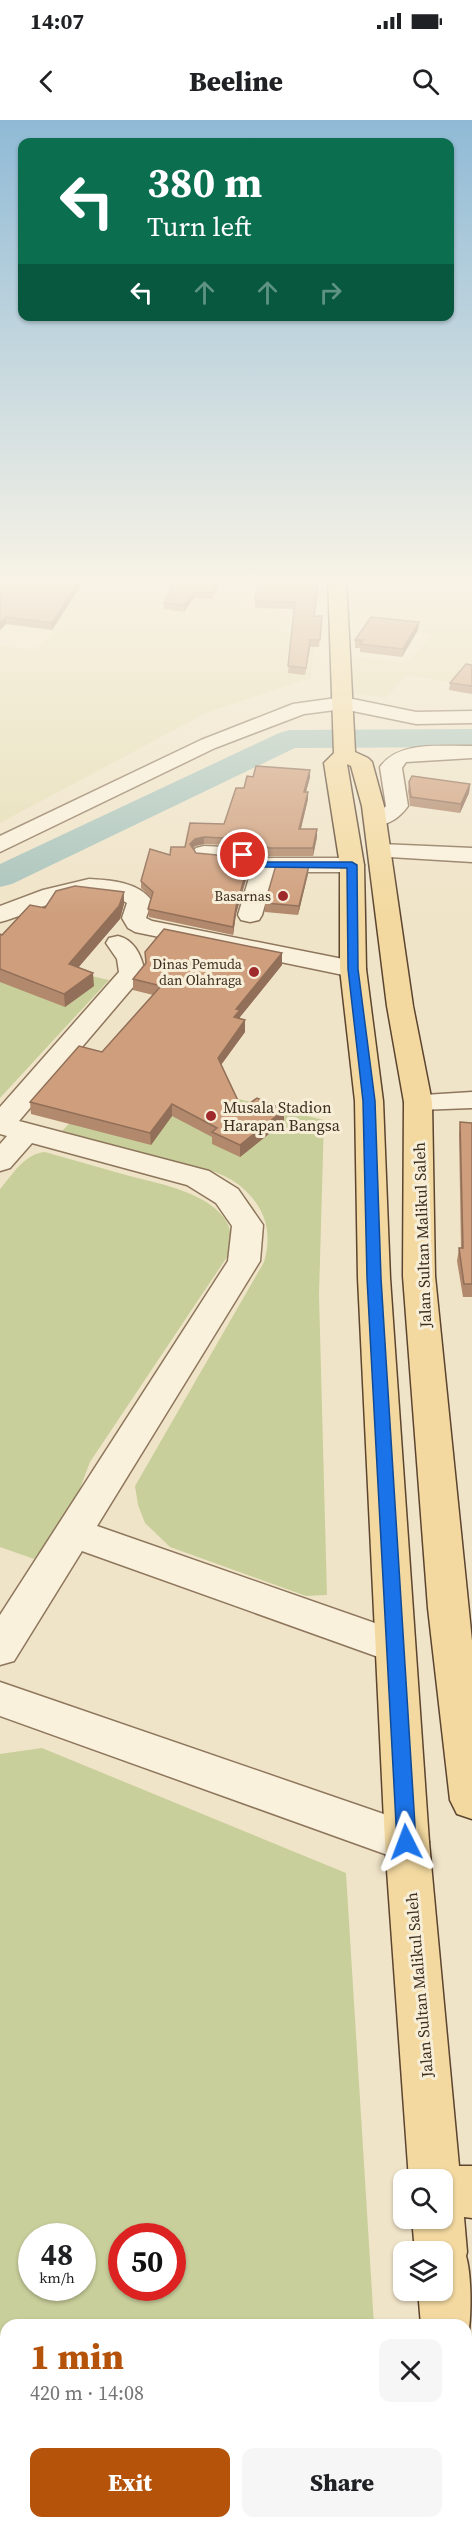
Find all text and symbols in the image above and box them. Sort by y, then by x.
text: 14:07 [30,6,84,36]
text: Beeline [189,63,283,100]
icon: back [30,65,63,98]
icon: search [409,65,442,98]
text: 380 m [147,153,262,211]
icon: left [48,162,126,240]
text: Turn left [147,208,251,245]
icon: left [125,276,158,309]
icon: ahead [188,276,221,309]
icon: ahead [251,276,284,309]
icon: right [314,276,347,309]
pin [217,829,268,880]
icon: arrive [226,838,259,871]
place label: Basarnas [214,886,271,906]
marker: Basarnas [276,889,290,903]
place label: Dinas Pemuda dan Olahraga [152,954,243,990]
marker: Dinas Pemuda dan Olahraga [247,965,261,979]
place label: Musala Stadion Harapan Bangsa [223,1096,341,1136]
marker: Musala Stadion Harapan Bangsa [204,1109,218,1123]
street label: Jalan Sultan Malikul Saleh [408,1141,436,1329]
position arrow [374,1810,438,1874]
street label: Jalan Sultan Malikul Saleh [400,1891,438,2079]
map controls [393,2169,453,2301]
button: search [393,2169,453,2229]
speed limit sign: 50 [108,2223,186,2301]
text: 48 [41,2234,73,2275]
button: layers [393,2241,453,2301]
text: km/h [39,2267,75,2288]
text: 1 min [30,2332,124,2381]
button: close [379,2339,442,2402]
text: 420 m · 14:08 [30,2379,144,2407]
button: Exit [30,2448,230,2517]
button: Share [242,2448,442,2517]

